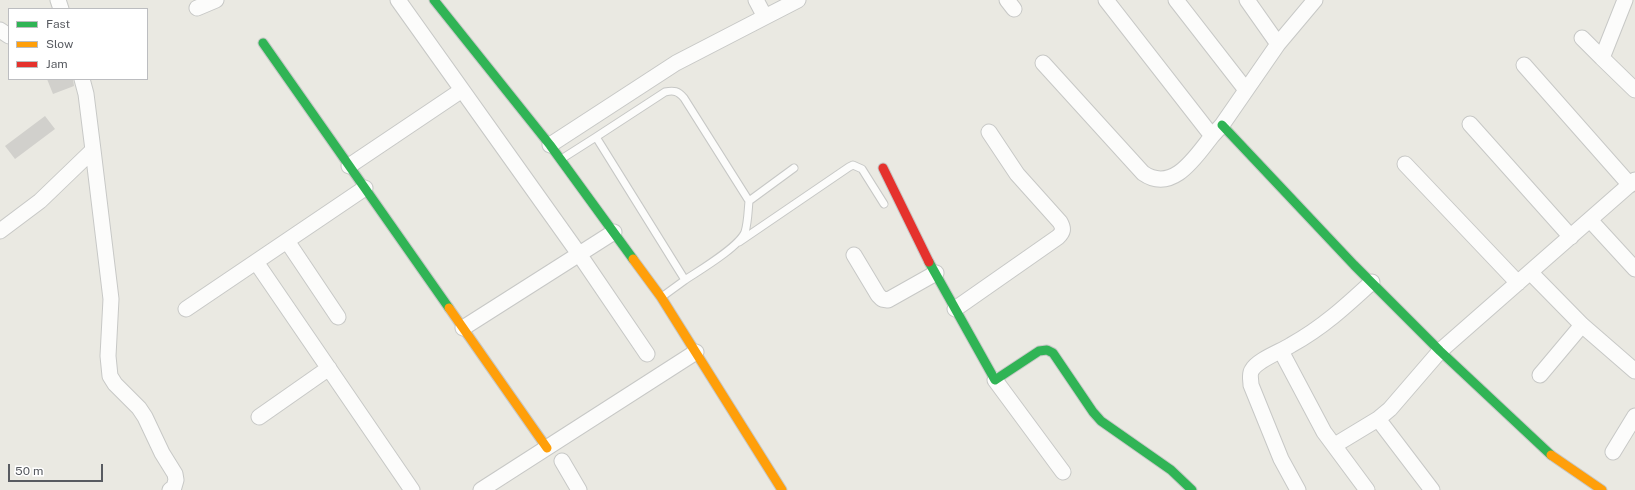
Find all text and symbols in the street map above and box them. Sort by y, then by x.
legend [8,8,148,80]
text: Fast [46,17,70,31]
text: Slow [46,37,73,51]
text: Jam [46,57,68,71]
scale bar [10,456,105,482]
text: 50 m [15,464,43,478]

